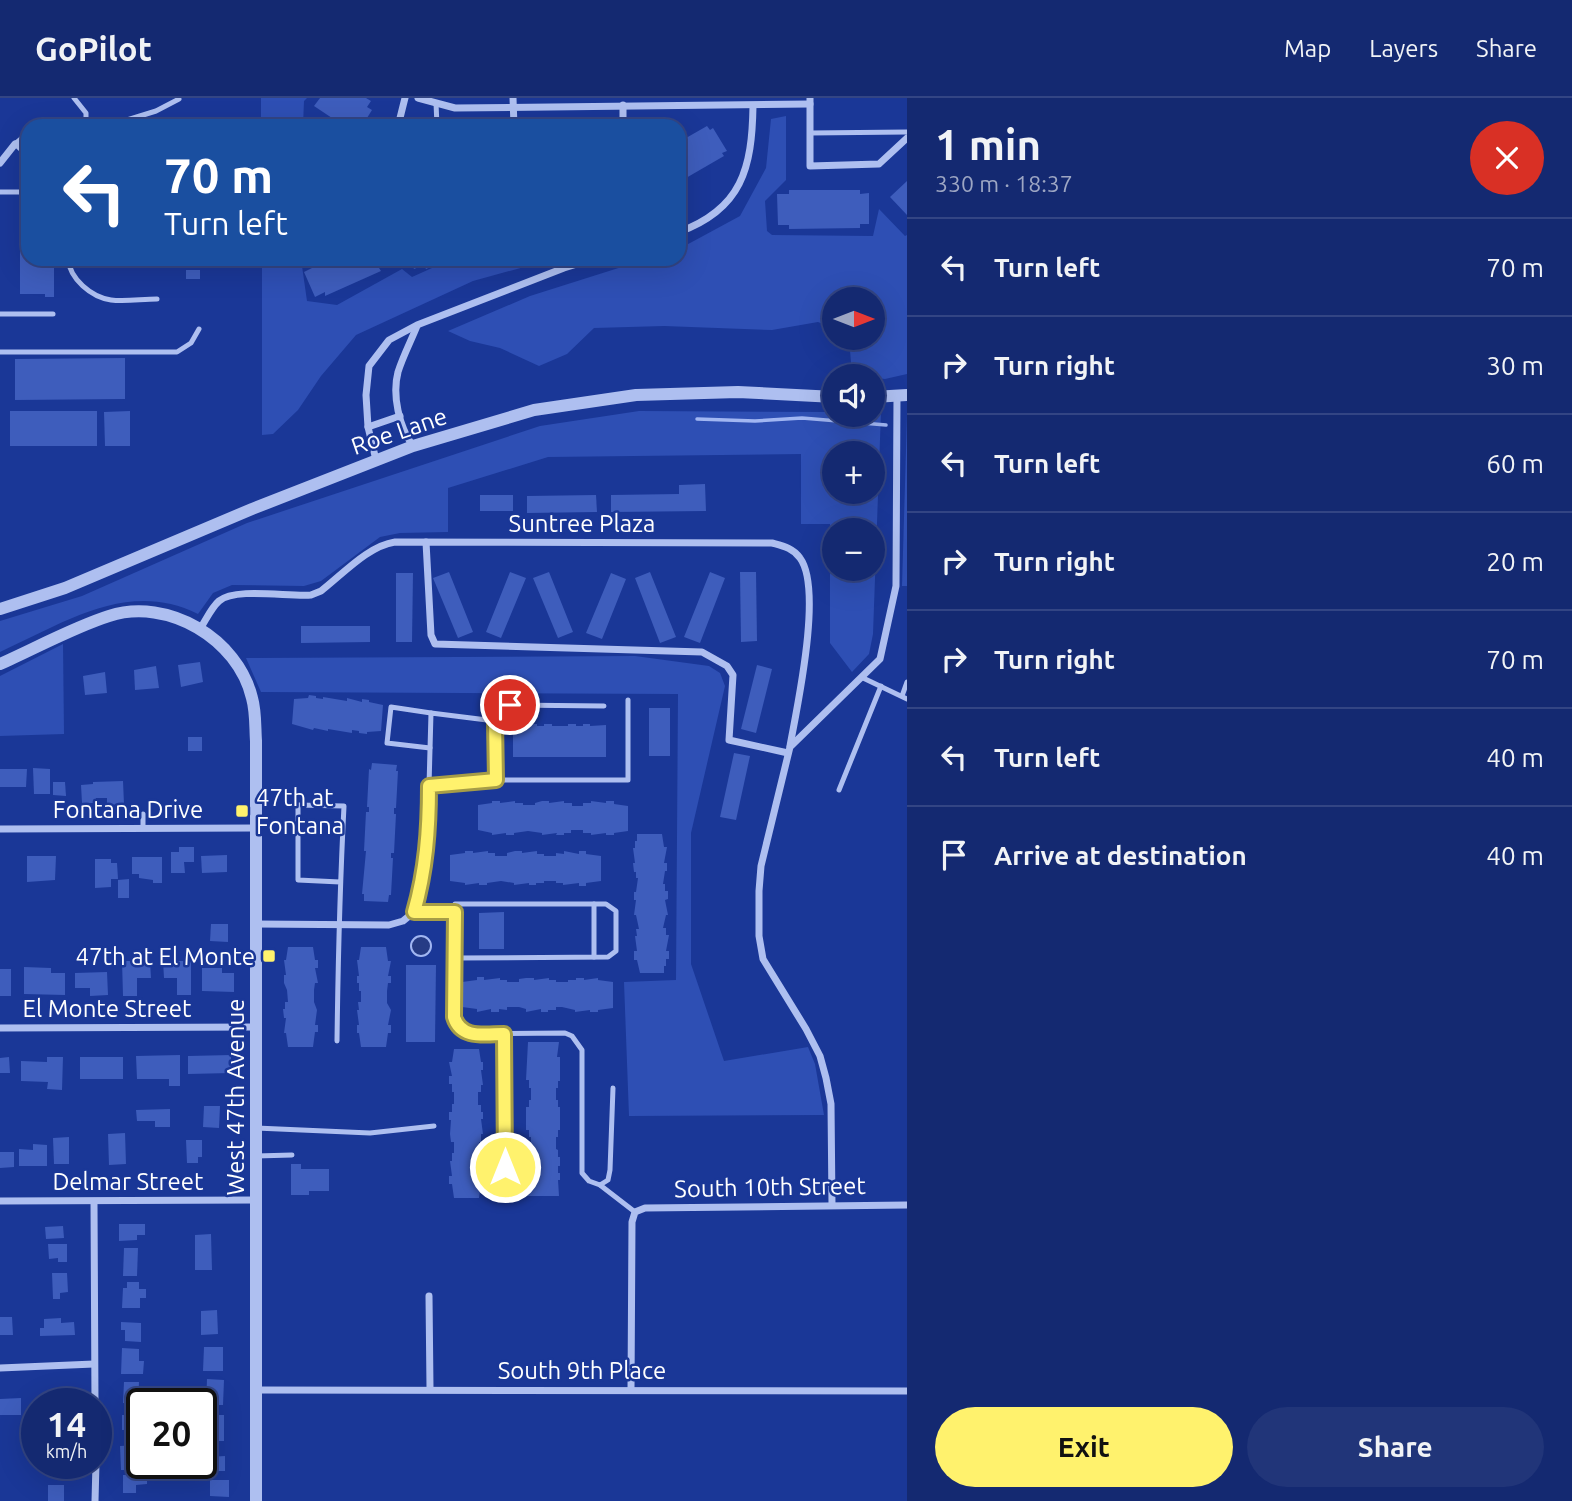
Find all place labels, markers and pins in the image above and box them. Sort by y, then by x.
pin [480,675,540,735]
place label: 47th at Fontana [256,784,344,839]
marker: 47th at Fontana [234,803,250,819]
place label: 47th at El Monte [76,943,255,970]
marker: 47th at El Monte [261,948,277,964]

